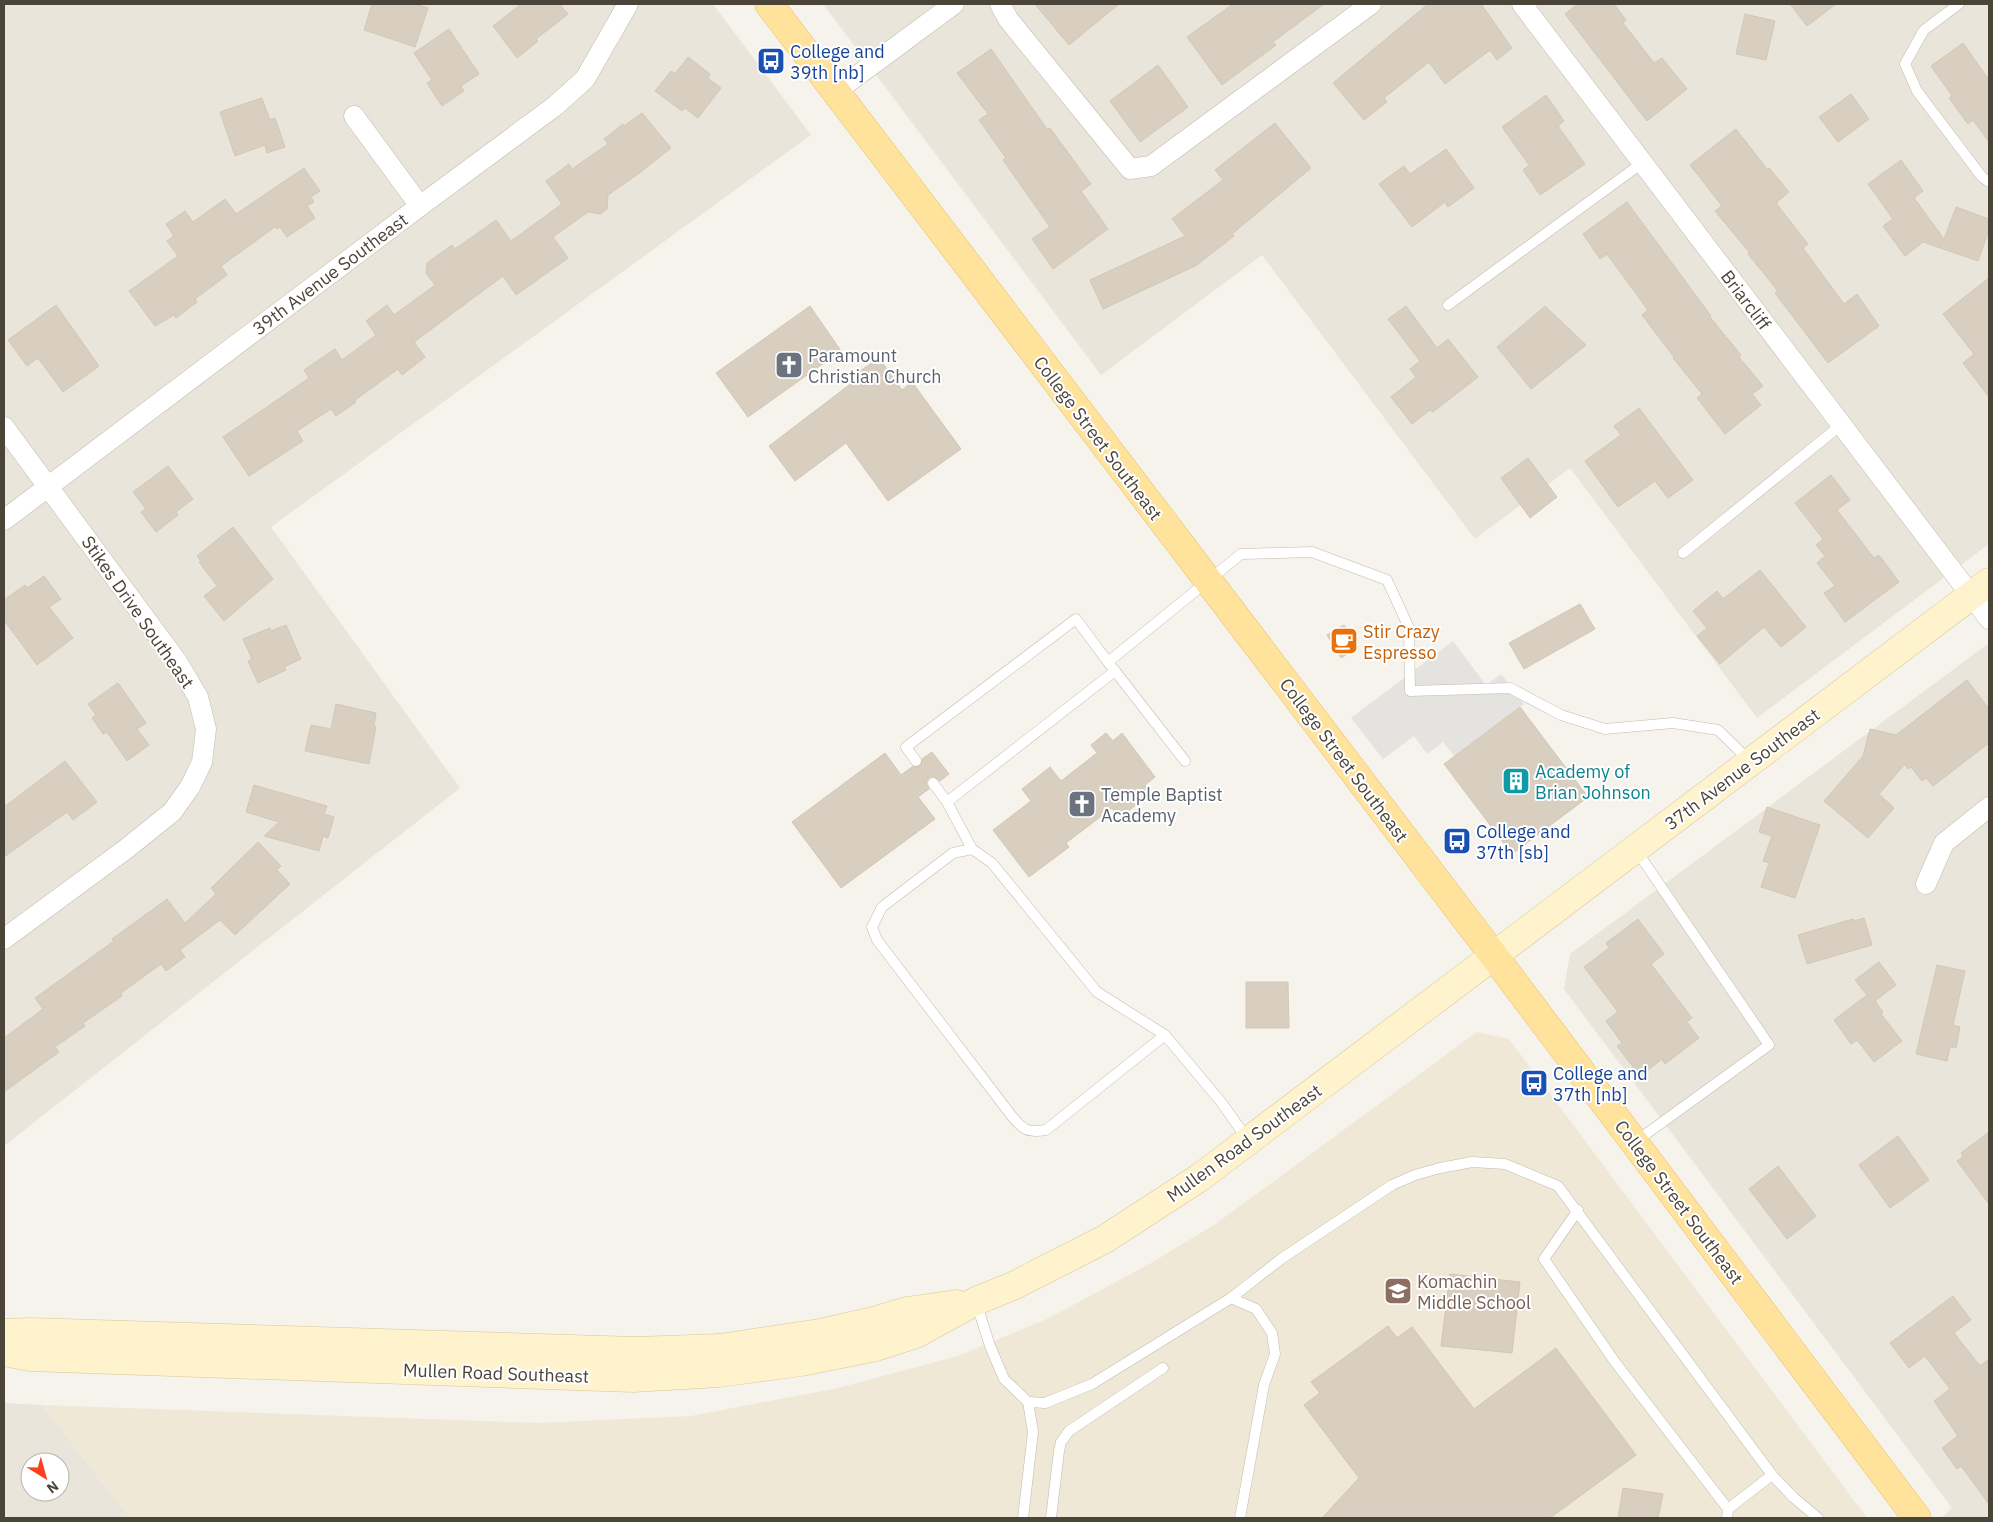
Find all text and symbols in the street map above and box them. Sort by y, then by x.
place label: College and 39th [nb] [790,40,885,84]
bus stop icon: College and 39th [nb] [756,46,786,76]
street label: 39th Avenue Southeast [248,208,412,340]
street label: Briarcliff [1716,265,1776,335]
place label: Paramount Christian Church [808,344,941,388]
church icon: Paramount Christian Church [774,350,804,380]
street label: College Street Southeast [1029,351,1167,525]
street label: Stikes Drive Southeast [77,531,199,693]
place label: Stir Crazy Espresso [1363,620,1440,664]
cafe icon: Stir Crazy Espresso [1329,626,1359,656]
street label: College Street Southeast [1275,673,1413,847]
street label: 37th Avenue Southeast [1660,703,1824,835]
place label: Academy of Brian Johnson [1535,760,1651,804]
building icon: Academy of Brian Johnson [1501,766,1531,796]
place label: Temple Baptist Academy [1101,783,1223,827]
church icon: Temple Baptist Academy [1067,789,1097,819]
place label: College and 37th [sb] [1476,820,1571,864]
bus stop icon: College and 37th [sb] [1442,826,1472,856]
place label: College and 37th [nb] [1553,1062,1648,1106]
bus stop icon: College and 37th [nb] [1519,1068,1549,1098]
street label: Mullen Road Southeast [1162,1079,1326,1207]
street label: College Street Southeast [1610,1115,1748,1289]
place label: Komachin Middle School [1417,1270,1531,1314]
school or university icon: Komachin Middle School [1383,1276,1413,1306]
street label: Mullen Road Southeast [403,1358,589,1388]
north arrow [20,1452,70,1502]
text: N [43,1477,62,1498]

